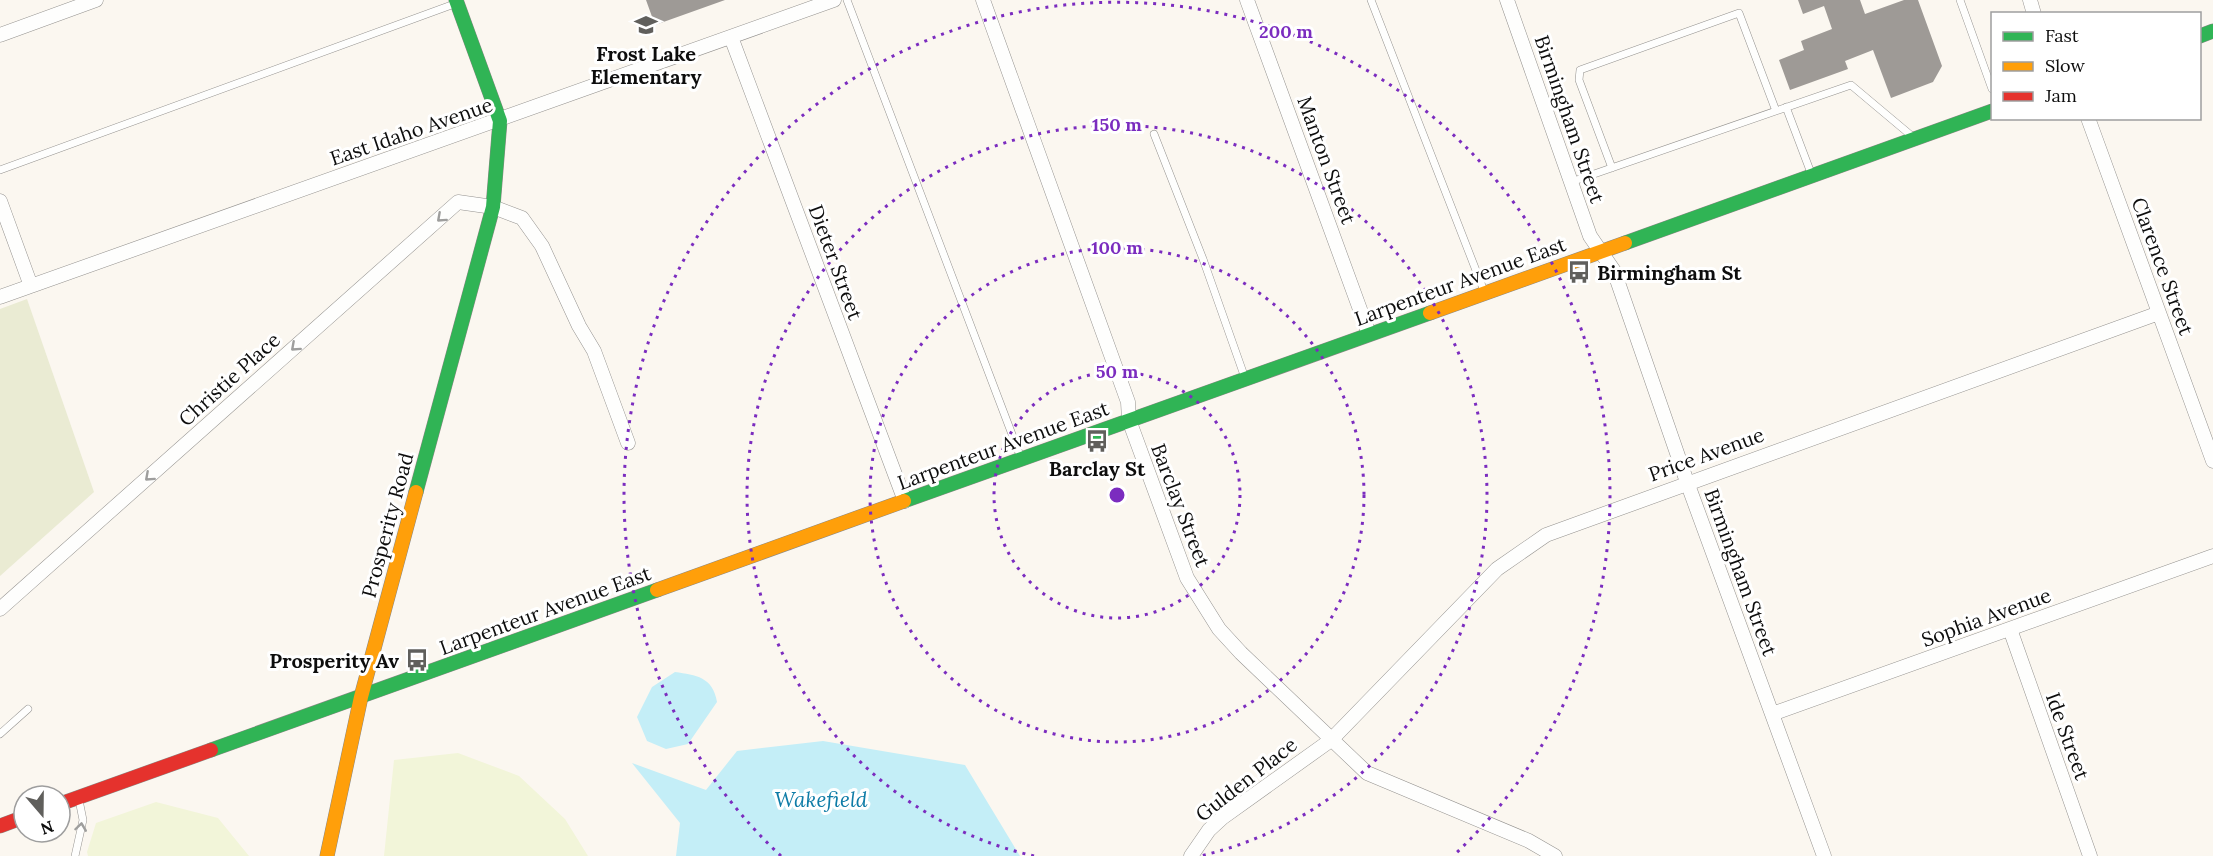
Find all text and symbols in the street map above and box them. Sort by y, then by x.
school or university icon: Frost Lake Elementary [633,12,659,38]
legend [1991,12,2201,120]
text: 200 m [1259,20,1313,43]
text: Fast [2045,24,2079,47]
street label: Birmingham Street [1530,32,1611,206]
place label: Frost Lake Elementary [591,41,701,89]
text: Slow [2045,54,2085,77]
text: Jam [2044,84,2077,107]
street label: East Idaho Avenue [326,91,496,171]
street label: Manton Street [1292,93,1362,228]
text: 150 m [1092,113,1142,136]
street label: Clarence Street [2127,194,2200,338]
street label: Dieter Street [804,201,868,323]
one-way arrow [437,211,448,222]
street label: Larpenteur Avenue East [1351,231,1569,331]
text: 100 m [1091,236,1143,259]
bus stop icon: Birmingham St [1566,259,1592,285]
place label: Birmingham St [1597,260,1742,285]
street label: Christie Place [173,327,285,431]
one-way arrow [291,340,302,351]
text: 50 m [1096,360,1139,383]
street label: Larpenteur Avenue East [894,395,1112,495]
street label: Price Avenue [1645,422,1767,486]
bus stop icon: Barclay St [1084,428,1110,454]
street label: Barclay Street [1146,440,1216,570]
street label: Prosperity Road [356,450,418,600]
place label: Barclay St [1049,456,1146,481]
one-way arrow [145,470,156,481]
centre of rings [1107,485,1127,505]
street label: Birmingham Street [1699,485,1783,659]
street label: Larpenteur Avenue East [436,560,654,660]
street label: Sophia Avenue [1918,582,2054,652]
bus stop icon: Prosperity Av [404,647,430,673]
place label: Prosperity Av [269,648,399,673]
street label: Ide Street [2041,689,2095,783]
street label: Gulden Place [1190,732,1302,826]
north arrow [12,784,72,844]
water label: Wakefield [774,786,868,813]
text: N [38,817,56,840]
one-way arrow [74,822,87,832]

